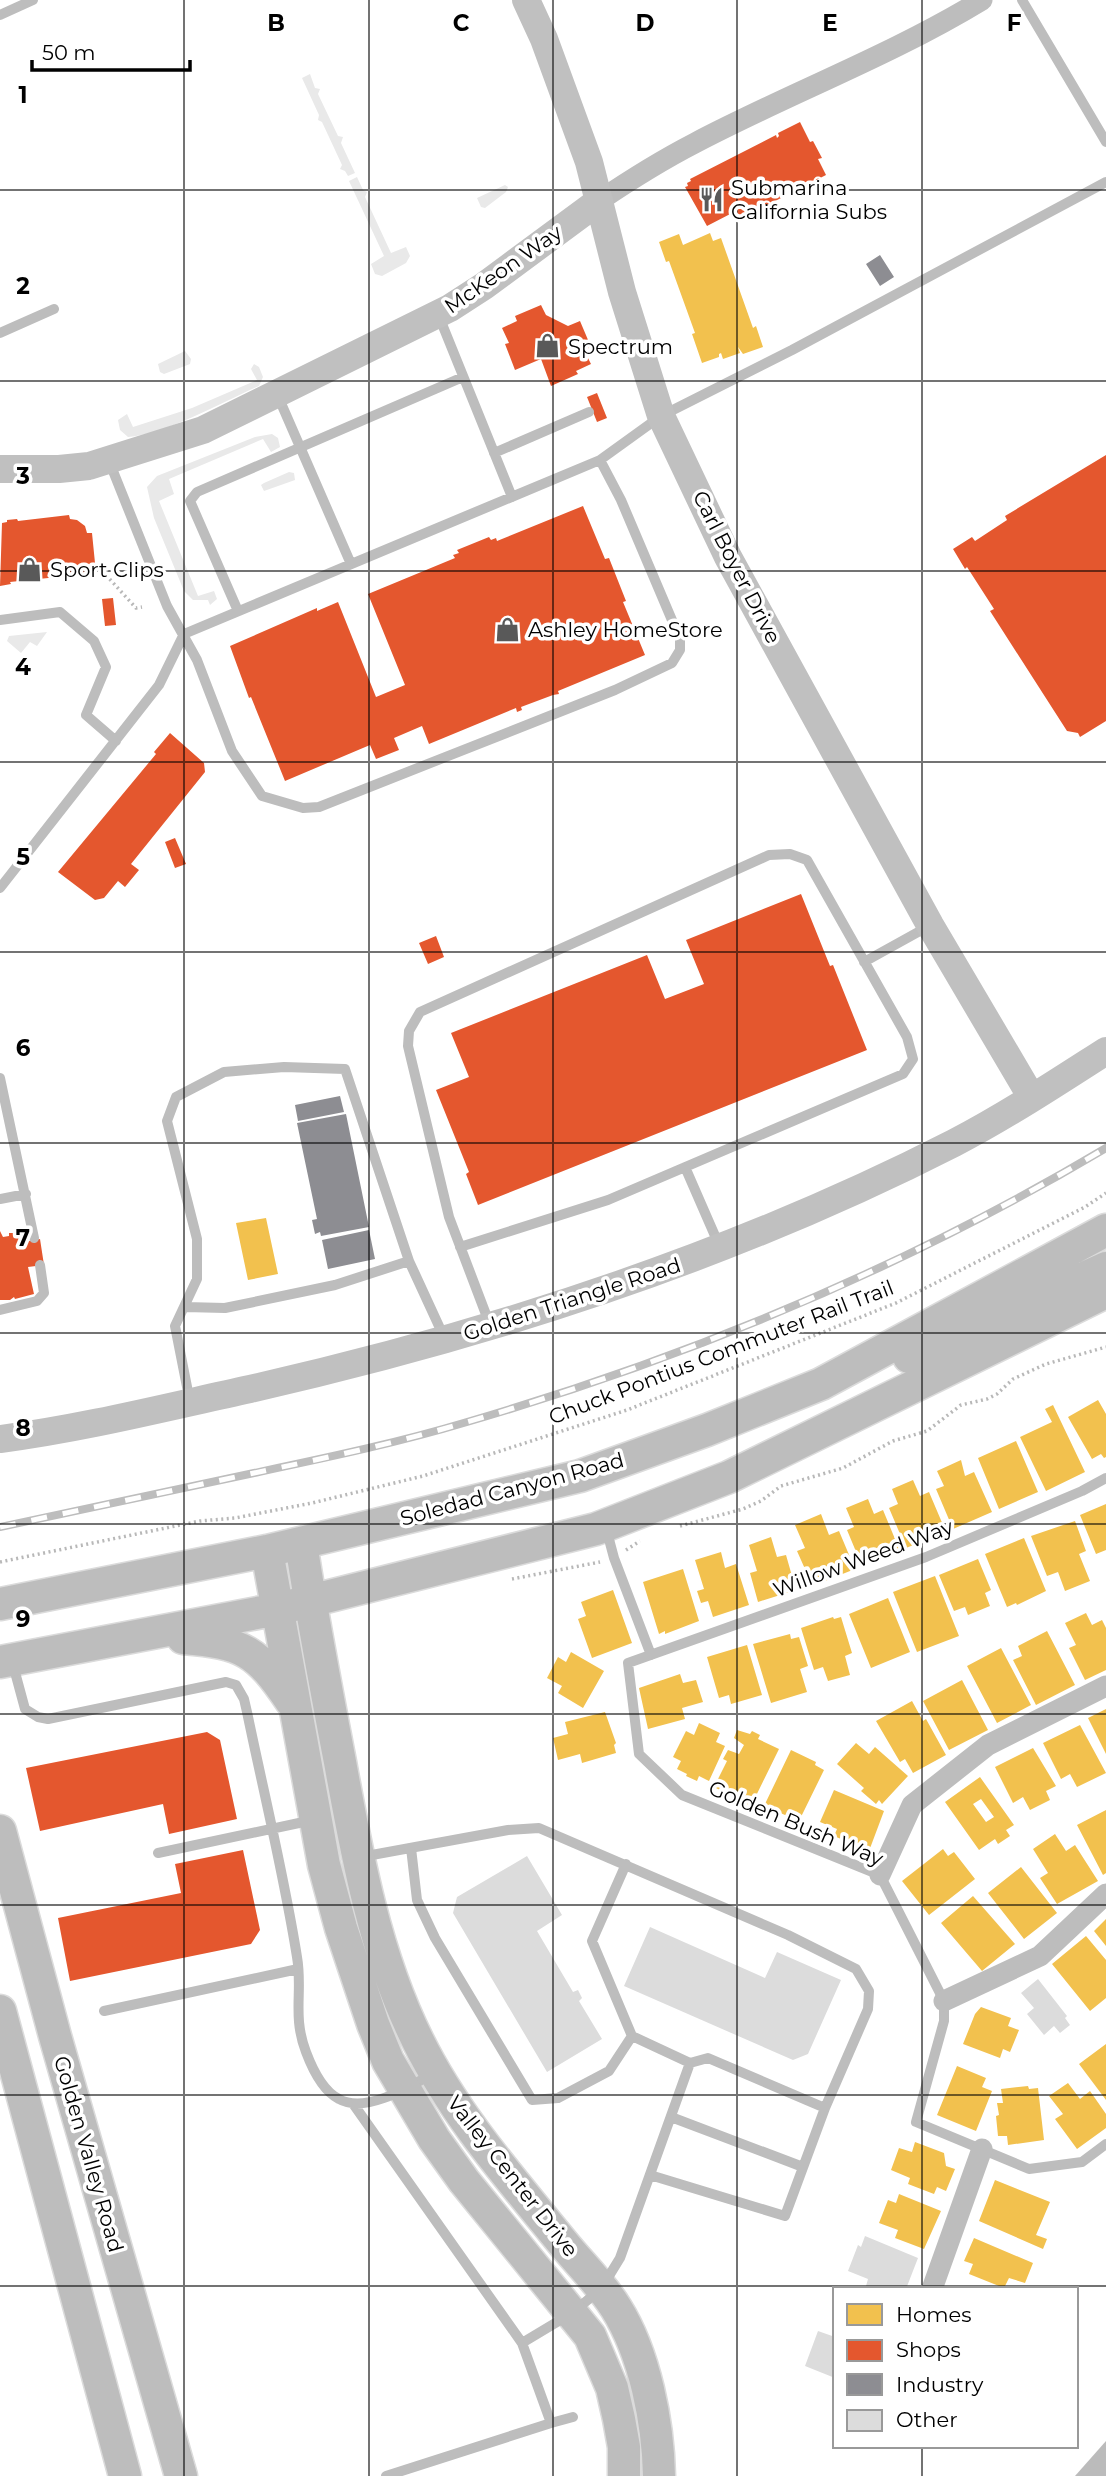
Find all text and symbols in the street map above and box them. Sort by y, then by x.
text: B [267,9,285,37]
text: C [453,9,470,37]
text: D [636,9,655,37]
text: E [822,9,838,37]
text: F [1007,9,1022,37]
scale bar [32,28,189,72]
text: 50 m [42,40,96,65]
text: 1 [18,81,28,109]
place label: Submarina California Subs [731,175,887,224]
restaurant icon: Submarina California Subs [697,185,725,213]
street label: McKeon Way [440,219,567,319]
text: 2 [16,272,30,300]
shop icon: Spectrum [534,332,562,360]
place label: Spectrum [568,334,673,359]
text: 3 [15,462,30,490]
street label: Carl Boyer Drive [688,487,786,647]
shop icon: Sport Clips [16,555,44,583]
place label: Sport Clips [50,557,164,582]
shop icon: Ashley HomeStore [494,615,522,643]
place label: Ashley HomeStore [528,617,723,642]
text: 4 [15,653,31,681]
text: 5 [16,843,30,871]
text: 6 [16,1034,31,1062]
text: 7 [16,1224,30,1252]
street label: Golden Triangle Road [460,1252,684,1346]
street label: Chuck Pontius Commuter Rail Trail [545,1274,897,1430]
text: 8 [15,1414,31,1442]
street label: Soledad Canyon Road [397,1447,627,1531]
street label: Willow Weed Way [770,1514,957,1602]
text: 9 [16,1605,30,1633]
street label: Golden Bush Way [705,1775,888,1871]
street label: Golden Valley Road [49,2053,129,2255]
street label: Valley Center Drive [442,2090,584,2262]
legend [833,2287,1078,2448]
text: Homes [896,2302,971,2327]
text: Shops [896,2337,961,2362]
text: Industry [896,2372,984,2397]
text: Other [896,2407,958,2432]

